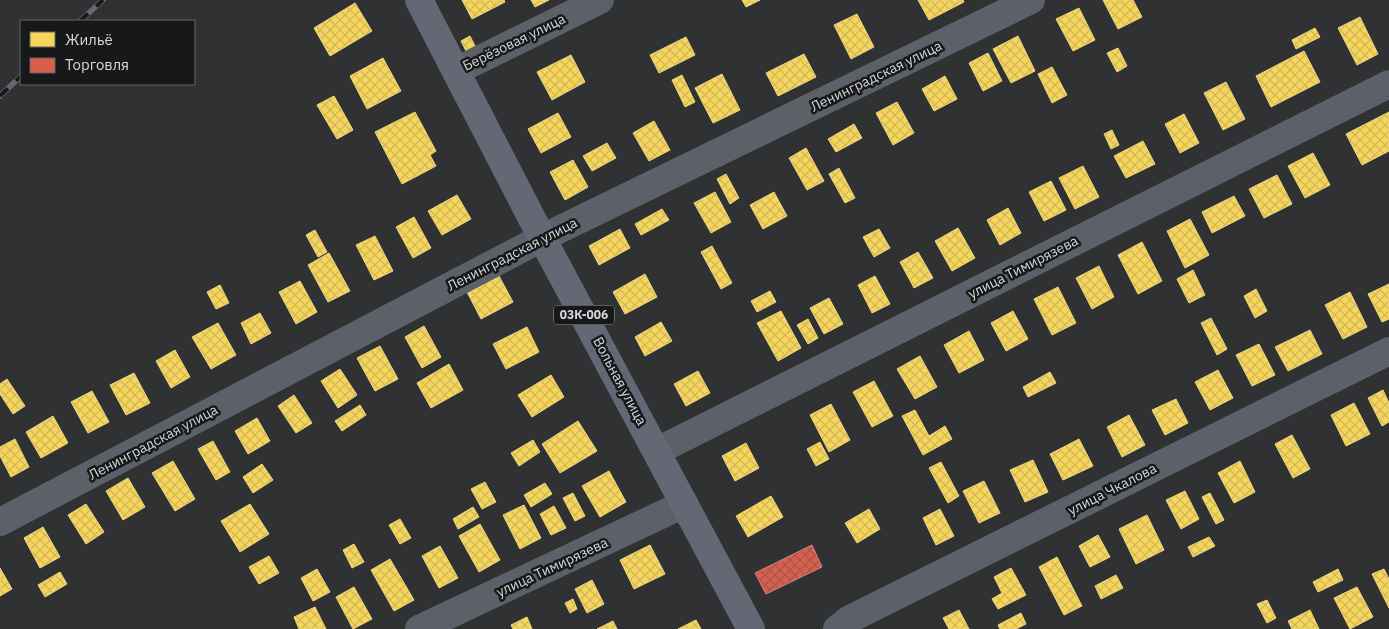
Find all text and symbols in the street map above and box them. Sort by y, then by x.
street label: Берёзовая улица [460,9,569,75]
legend [20,20,195,85]
text: Жильё [65,30,113,49]
street label: Ленинградская улица [807,36,945,116]
text: Торговля [65,55,129,74]
street label: Ленинградская улица [444,213,581,295]
street label: улица Тимирязева [965,231,1082,303]
road number: 03К-006 [554,306,614,324]
street label: Вольная улица [589,334,651,429]
street label: Ленинградская улица [85,400,221,484]
street label: улица Чкалова [1065,459,1160,519]
street label: улица Тимирязева [493,533,611,601]

